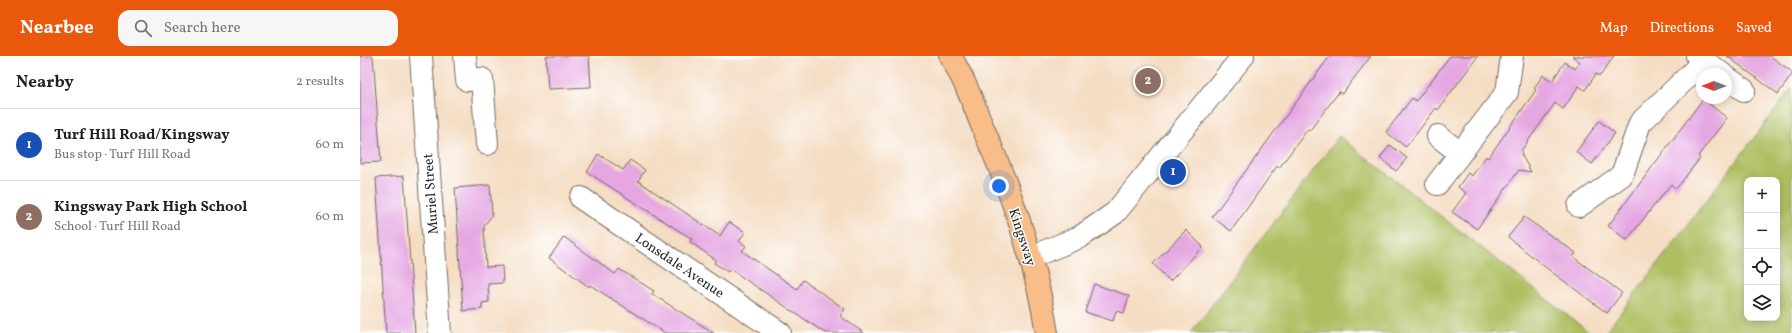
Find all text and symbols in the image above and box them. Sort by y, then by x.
search box [118,10,398,46]
text: Nearbee [20,15,94,41]
icon: search [132,17,154,39]
text: Search here [164,18,241,39]
text: Map [1600,19,1628,38]
text: Directions [1650,19,1714,38]
text: Saved [1736,19,1772,38]
pin: 2 [1135,66,1161,96]
north arrow [1696,68,1732,104]
text: Nearby [16,71,74,94]
text: 2 results [296,73,344,91]
text: Turf Hill Road/Kingsway [54,125,230,146]
text: 1 [26,136,32,154]
text: 60 m [316,136,344,154]
text: Bus stop · Turf Hill Road [54,146,191,164]
street label: Muriel Street [419,153,444,235]
pin: 1 [1160,157,1186,187]
your location [989,176,1009,196]
map controls [1744,177,1780,321]
button: + [1744,177,1780,213]
text: Kingsway Park High School [54,197,247,218]
street label: Kingsway [1003,206,1040,269]
text: 2 [26,208,32,226]
text: 60 m [316,208,344,226]
button: − [1744,213,1780,249]
text: School · Turf Hill Road [54,218,181,236]
street label: Lonsdale Avenue [631,229,728,303]
button: locate [1744,249,1780,285]
button: layers [1744,285,1780,321]

